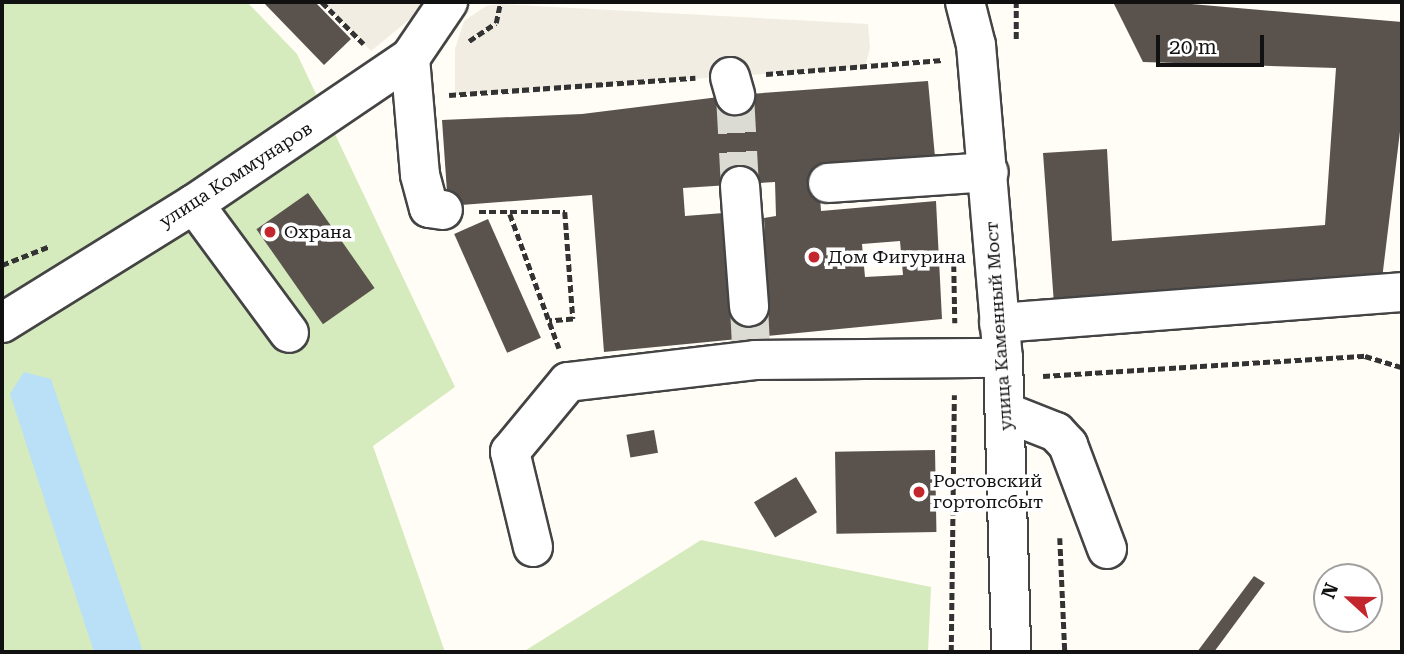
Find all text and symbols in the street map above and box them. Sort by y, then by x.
scale bar [1159,21,1268,65]
text: 20 m [1169,35,1217,59]
street label: улица Коммунаров [156,118,316,232]
place label: Охрана [284,221,351,243]
street label: улица Каменный Мост [981,221,1017,431]
marker: Охрана [262,224,278,240]
place label: Дом Фигурина [828,246,966,268]
marker: Дом Фигурина [806,249,822,265]
place label: Ростовский гортопсбыт [933,471,1043,514]
marker: Ростовский гортопсбыт [911,484,927,500]
north arrow [1313,563,1383,633]
text: N [1317,580,1343,602]

